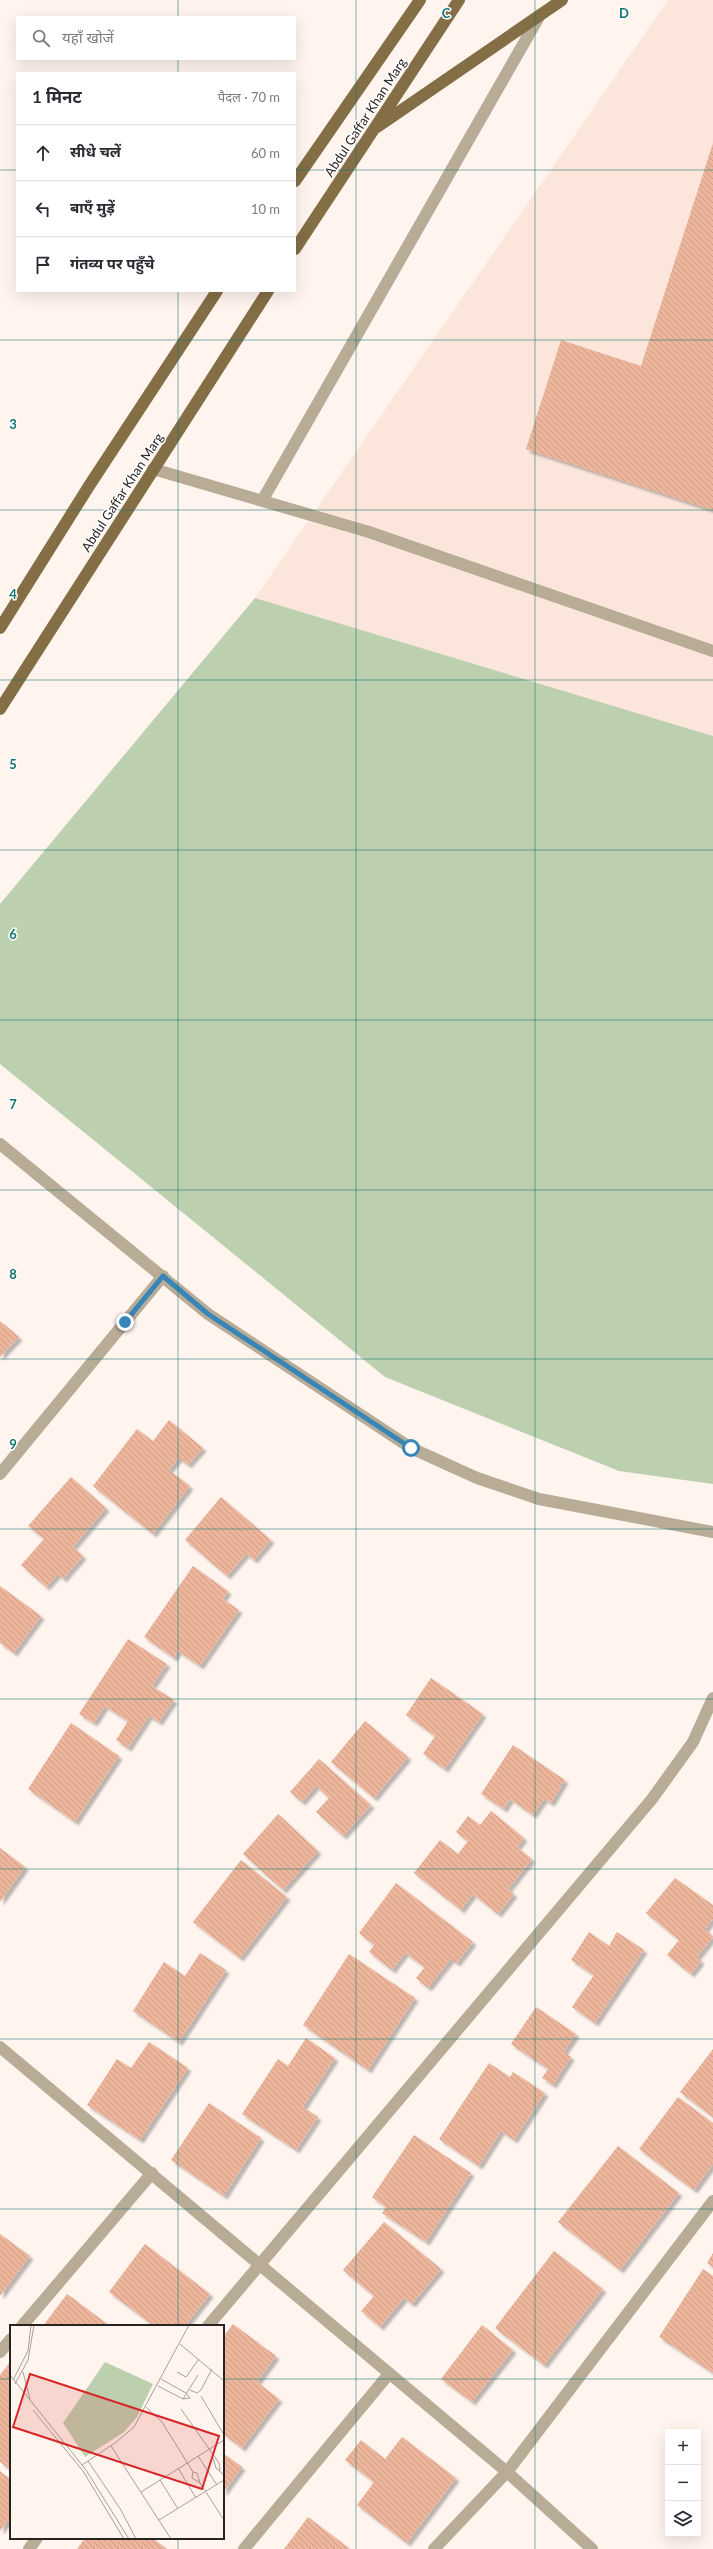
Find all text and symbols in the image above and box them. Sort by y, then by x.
text: C [442,5,451,21]
text: D [619,5,629,21]
search box [16,16,296,60]
icon: search [30,27,52,49]
text: यहाँ खोजें [62,28,114,46]
street label: Abdul Gaffar Khan Marg [321,54,409,179]
text: 1 मिनट [32,86,82,107]
text: पैदल · 70 m [218,89,280,105]
icon: ahead [32,142,54,164]
text: सीधे चलें [70,142,121,160]
text: 60 m [251,145,280,161]
icon: left [32,198,54,220]
text: बाएँ मुड़ें [70,198,115,216]
text: 10 m [251,201,280,217]
icon: arrive [32,254,54,276]
text: गंतव्य पर पहुँचे [70,254,154,272]
text: 3 [9,416,17,432]
street label: Abdul Gaffar Khan Marg [78,429,166,554]
text: 4 [9,586,17,602]
text: 5 [9,756,17,772]
text: 6 [9,926,17,942]
text: 7 [9,1096,17,1112]
text: 8 [9,1266,17,1282]
route end [116,1313,134,1331]
text: 9 [9,1436,17,1452]
route start [402,1439,420,1457]
inset map [10,2325,224,2539]
map controls [665,2429,701,2537]
button: + [665,2429,701,2465]
button: − [665,2465,701,2501]
button: layers [665,2501,701,2537]

